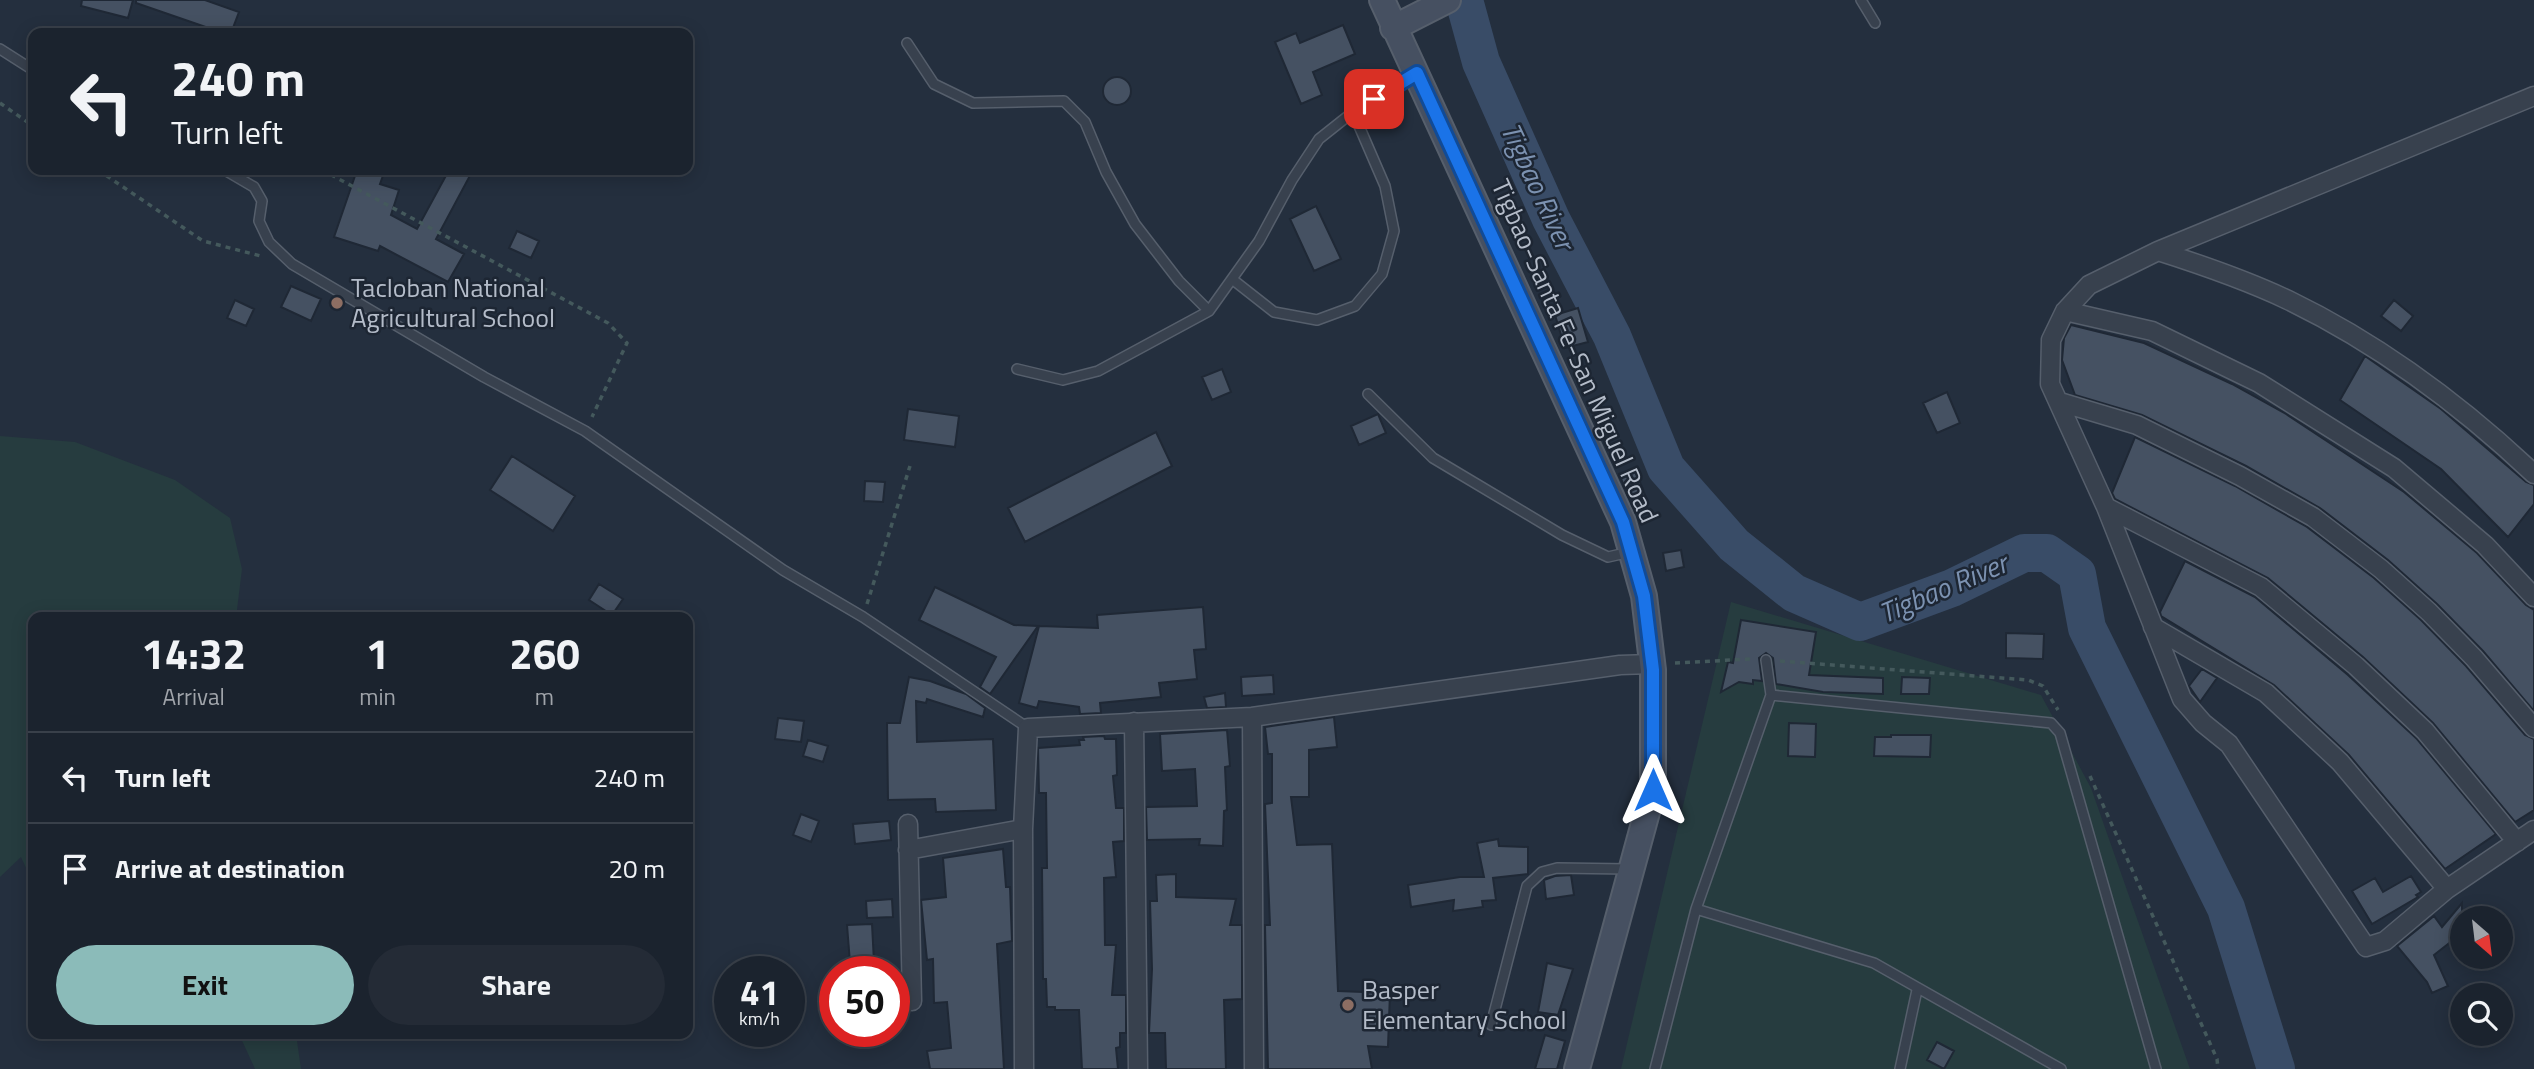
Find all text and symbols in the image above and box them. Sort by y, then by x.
text: 240 m [171,40,305,115]
icon: left [56,56,147,147]
pin [1344,69,1404,129]
icon: arrive [1355,80,1393,118]
text: Turn left [171,108,283,156]
water label: Tigbao River [1490,115,1588,259]
street label: Tigbao-Santa Fe-San Miguel Road [1482,173,1669,529]
place label: Tacloban National Agricultural School [351,268,555,337]
marker: Tacloban National Agricultural School [329,295,345,311]
water label: Tigbao River [1872,540,2017,634]
text: 14:32 [141,621,246,685]
text: 1 [366,621,389,685]
text: 260 [509,621,580,685]
text: Arrival [162,679,225,714]
text: min [359,679,396,714]
text: m [535,679,554,714]
position arrow [1616,753,1690,827]
text: Turn left [115,758,210,797]
text: 240 m [594,758,665,797]
icon: left [56,759,94,797]
text: Arrive at destination [115,849,345,888]
text: 20 m [608,849,665,888]
icon: arrive [56,850,94,888]
north arrow [2450,906,2513,970]
map controls [2450,906,2513,1046]
button: Exit [56,945,354,1025]
button: Share [368,945,665,1025]
speed limit sign: 50 [819,956,910,1047]
text: 41 [740,965,779,1019]
place label: Basper Elementary School [1362,970,1567,1039]
button: search [2450,983,2513,1046]
marker: Basper Elementary School [1340,997,1356,1013]
text: km/h [739,1005,780,1032]

